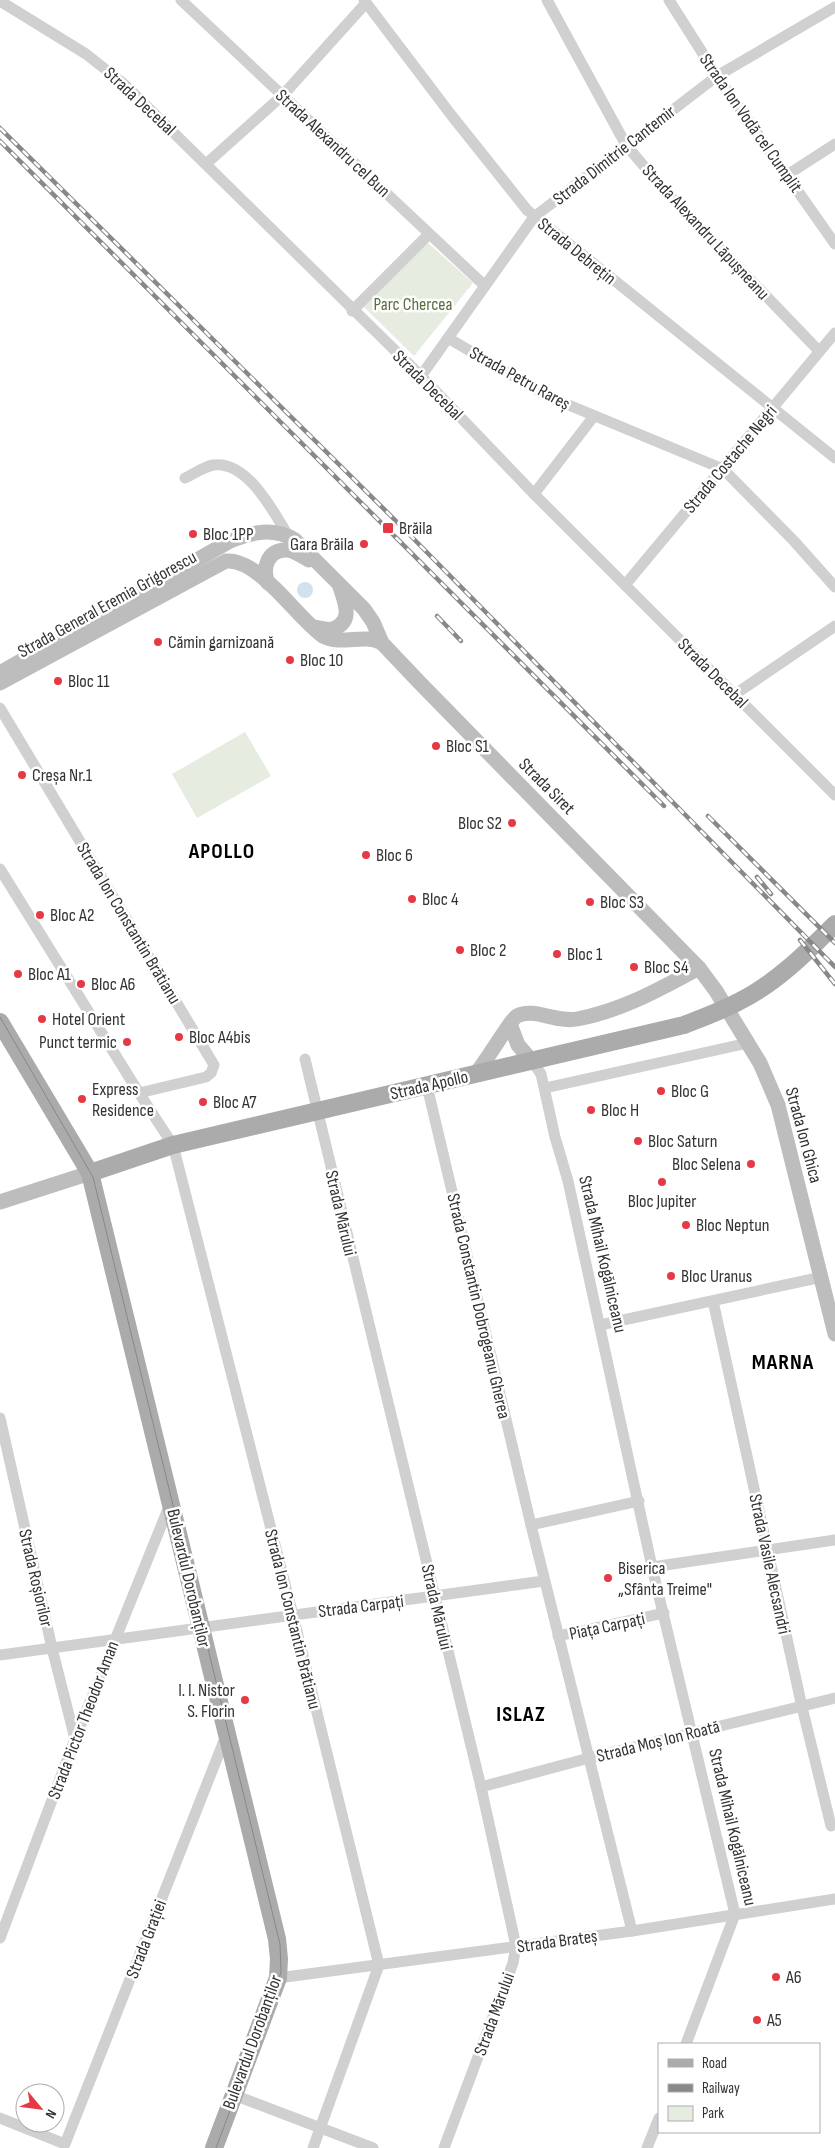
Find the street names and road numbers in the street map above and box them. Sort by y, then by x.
street label: Strada Ion Vodă cel Cumplit [695,50,807,197]
street label: Strada Decebal [99,63,180,140]
street label: Strada Alexandru cel Bun [271,85,394,202]
street label: Strada Dimitrie Cantemir [549,101,680,210]
street label: Strada Alexandru Lăpușneanu [638,160,774,304]
street label: Strada Debrețin [533,214,620,289]
street label: Strada Petru Rareș [466,342,574,415]
street label: Strada Decebal [388,346,467,425]
street label: Strada Costache Negri [679,401,782,517]
street label: Strada General Eremia Grigorescu [14,546,200,662]
street label: Strada Decebal [673,634,752,713]
street label: Strada Siret [514,754,579,819]
street label: Strada Ion Constantin Brătianu [72,839,185,1008]
street label: Strada Apollo [388,1066,470,1105]
street label: Strada Ion Ghica [781,1085,826,1185]
street label: Strada Mărului [321,1168,361,1258]
street label: Strada Mihail Kogălniceanu [574,1174,631,1335]
street label: Strada Constantin Dobrogeanu Gherea [442,1191,515,1421]
street label: Strada Vasile Alecsandri [744,1492,795,1636]
street label: Bulevardul Dorobanților [162,1507,215,1649]
street label: Strada Roșiorilor [14,1527,57,1629]
street label: Strada Ion Constantin Brătianu [260,1527,325,1711]
street label: Strada Mărului [417,1562,457,1652]
street label: Strada Carpați [317,1591,405,1622]
street label: Piața Carpați [567,1608,647,1645]
street label: Strada Pictor Theodor Aman [44,1638,123,1802]
street label: Strada Moș Ion Roată [594,1716,722,1767]
street label: Strada Mihail Kogălniceanu [704,1747,761,1908]
street label: Strada Grației [122,1897,171,1981]
street label: Strada Brateș [515,1925,599,1958]
street label: Strada Mărului [470,1970,519,2059]
street label: Bulevardul Dorobanților [218,1972,287,2112]

